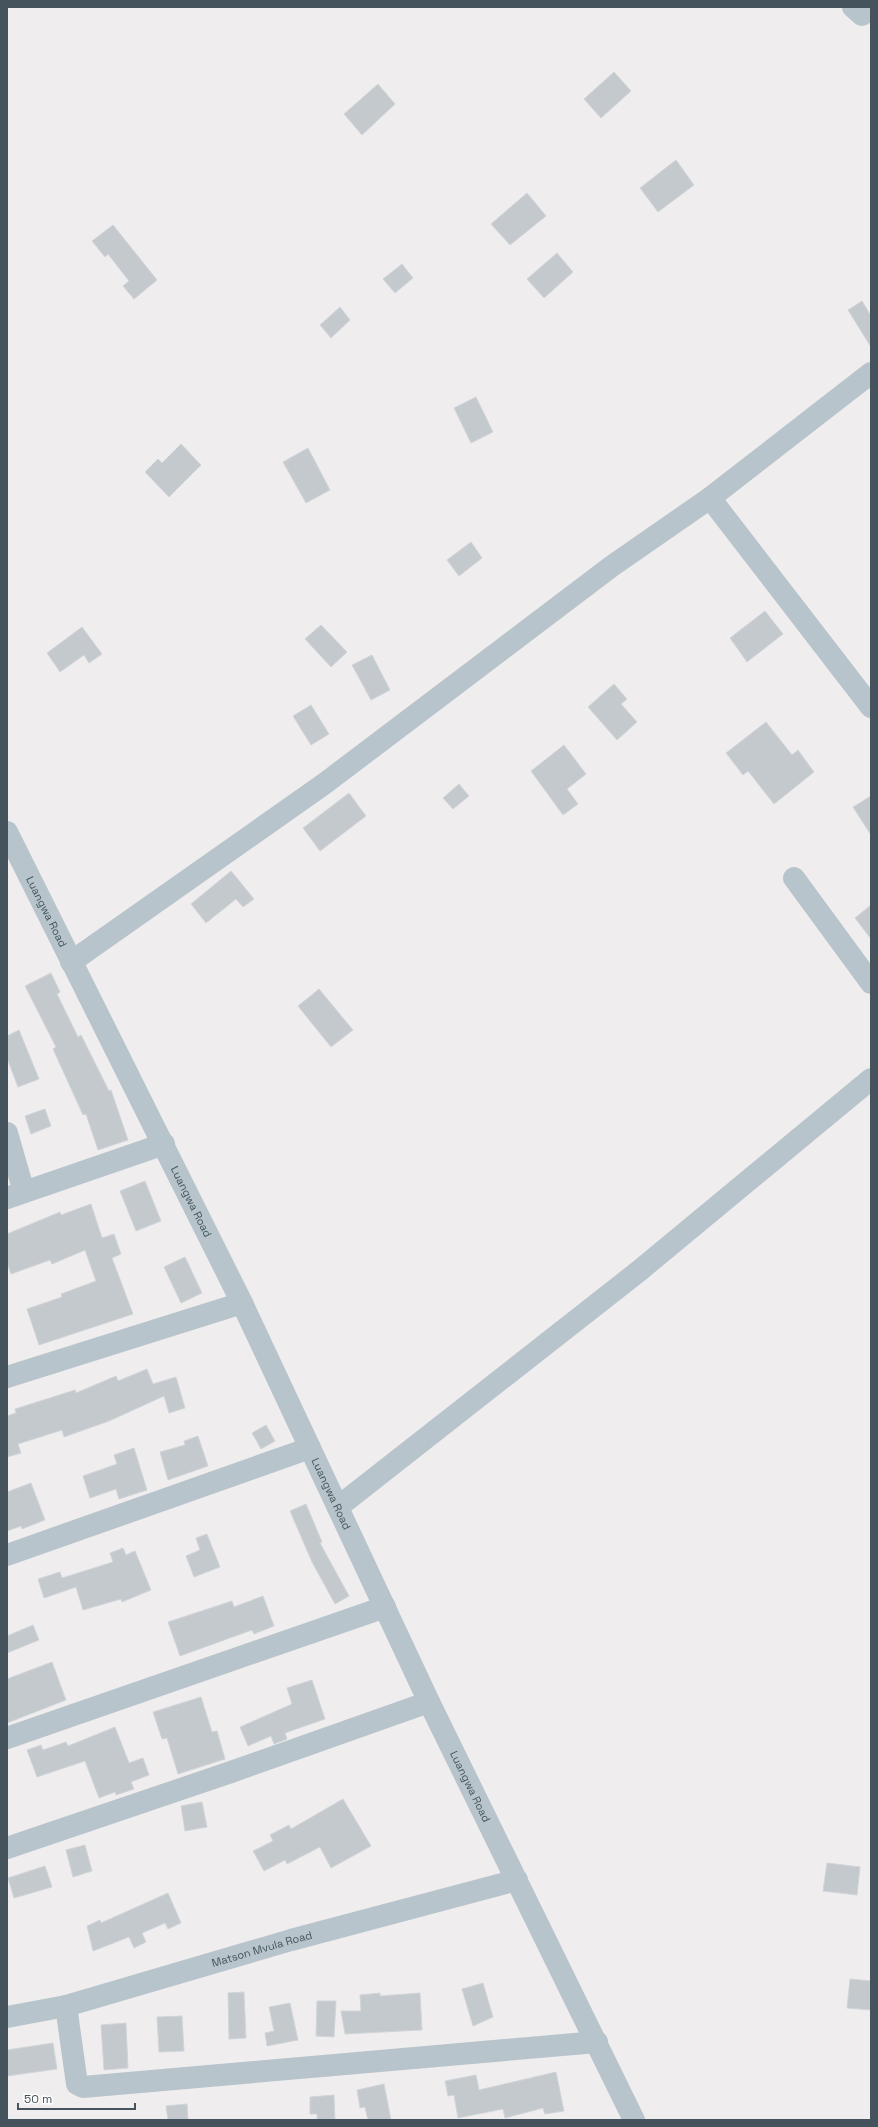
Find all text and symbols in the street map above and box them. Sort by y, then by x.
street label: Luangwa Road [23,874,70,950]
street label: Luangwa Road [168,1164,215,1239]
street label: Luangwa Road [309,1456,354,1532]
street label: Luangwa Road [447,1748,494,1824]
street label: Matson Mvula Road [210,1928,314,1970]
scale bar [18,2085,135,2111]
text: 50 m [24,2091,52,2107]

